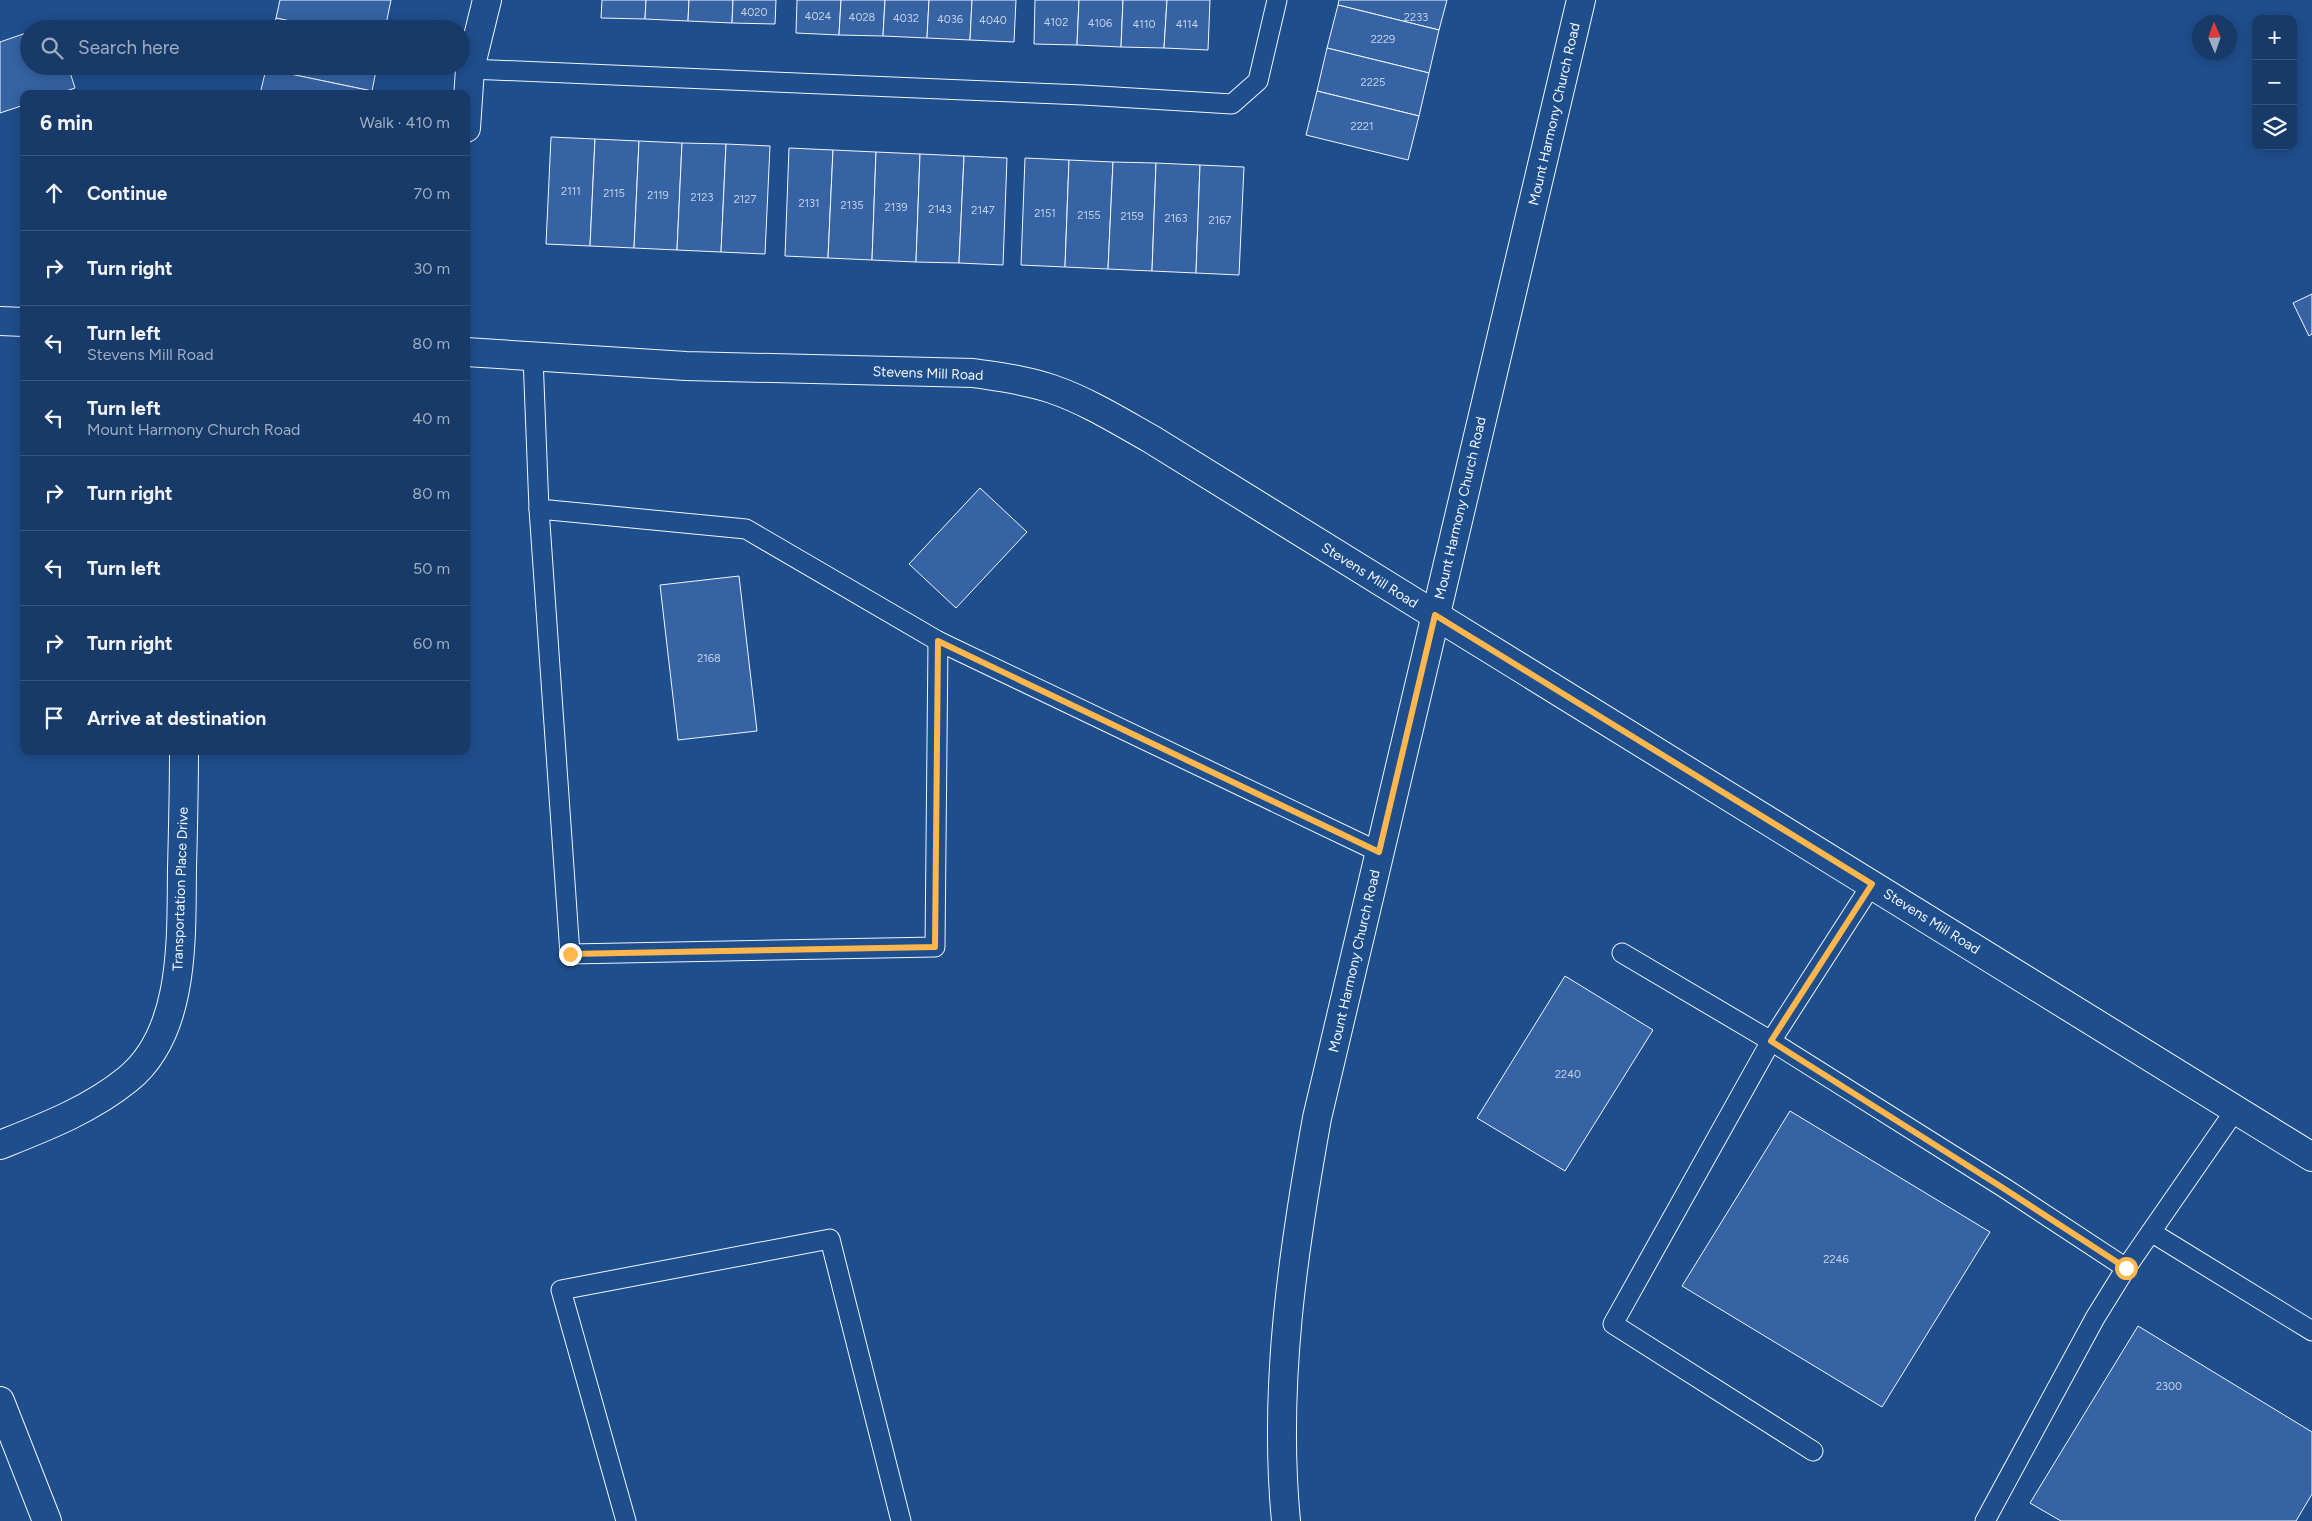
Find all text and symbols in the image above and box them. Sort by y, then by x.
house number: 4020 [740,6,768,19]
house number: 4024 [805,10,832,23]
house number: 4028 [849,11,876,24]
house number: 2233 [1404,11,1428,24]
house number: 4032 [893,12,919,25]
house number: 4036 [937,13,963,26]
house number: 4040 [979,14,1007,27]
north arrow [2192,15,2237,60]
map controls [2252,15,2297,150]
button: + [2252,15,2297,60]
house number: 4102 [1044,16,1068,29]
house number: 4106 [1088,17,1112,30]
house number: 4110 [1133,18,1155,31]
house number: 4114 [1176,18,1199,31]
search box [20,20,470,75]
street label: Mount Harmony Church Road [1525,21,1584,207]
house number: 2229 [1371,33,1395,46]
icon: search [38,34,66,62]
text: Search here [78,36,180,59]
button: − [2252,60,2297,105]
house number: 2225 [1361,76,1385,89]
button: layers [2252,105,2297,150]
text: 6 min [40,110,93,135]
text: Walk · 410 m [360,113,450,132]
house number: 2221 [1351,120,1374,133]
icon: ahead [40,179,68,207]
text: Continue [87,182,167,205]
text: 70 m [414,184,450,203]
house number: 2111 [561,185,581,198]
house number: 2115 [603,187,625,200]
house number: 2119 [647,189,669,202]
house number: 2123 [691,191,713,204]
house number: 2127 [734,193,756,206]
house number: 2131 [798,197,820,210]
house number: 2135 [840,199,864,212]
house number: 2139 [885,201,907,214]
house number: 2143 [928,203,952,216]
house number: 2147 [971,204,995,217]
house number: 2151 [1034,207,1056,220]
house number: 2155 [1077,209,1101,222]
house number: 2159 [1120,210,1144,223]
house number: 2163 [1165,212,1187,225]
house number: 2167 [1209,214,1232,227]
icon: right [40,254,68,282]
text: Turn right [87,257,173,280]
text: 30 m [413,259,450,278]
text: Turn left [87,322,161,345]
icon: left [40,329,68,357]
text: 80 m [412,334,450,353]
text: Stevens Mill Road [87,345,214,364]
street label: Stevens Mill Road [872,363,984,384]
text: Turn left [87,397,161,420]
icon: left [40,404,68,432]
text: 40 m [412,409,450,428]
street label: Mount Harmony Church Road [1431,415,1490,601]
text: Mount Harmony Church Road [87,420,301,439]
icon: right [40,479,68,507]
text: Turn right [87,482,173,505]
text: 80 m [412,484,450,503]
street label: Stevens Mill Road [1318,539,1421,612]
icon: left [40,554,68,582]
text: Turn left [87,557,161,580]
text: 50 m [413,559,450,578]
icon: right [40,629,68,657]
text: Turn right [87,632,173,655]
text: 60 m [413,634,450,653]
house number: 2168 [697,652,721,665]
icon: arrive [40,704,68,732]
text: Arrive at destination [87,707,266,730]
street label: Transportation Place Drive [169,806,192,971]
street label: Mount Harmony Church Road [1325,868,1384,1054]
street label: Stevens Mill Road [1880,885,1983,958]
route end [559,943,582,966]
house number: 2240 [1555,1068,1581,1081]
house number: 2246 [1823,1253,1849,1266]
route start [2115,1257,2138,1280]
house number: 2300 [2156,1380,2182,1393]

